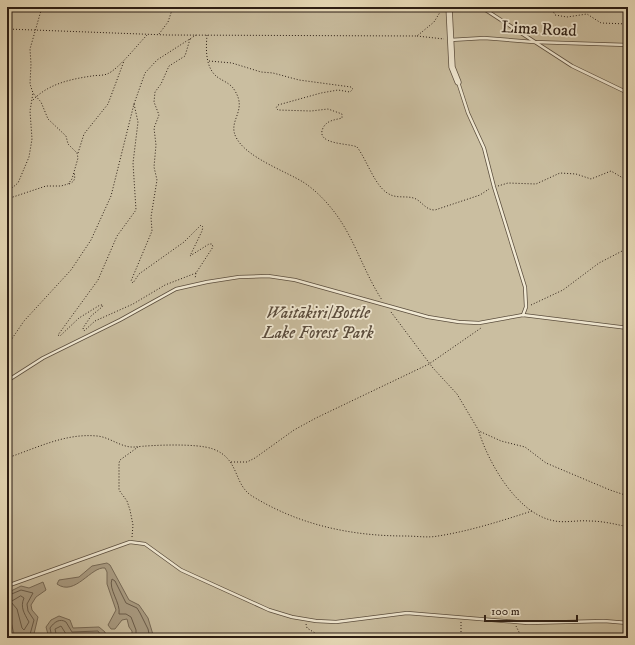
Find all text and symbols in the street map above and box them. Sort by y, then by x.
street label: Lima Road [501,16,578,42]
park label: Waitākiri/Bottle Lake Forest Park [261,302,374,344]
scale bar [485,597,577,623]
text: 100 m [491,604,520,619]

